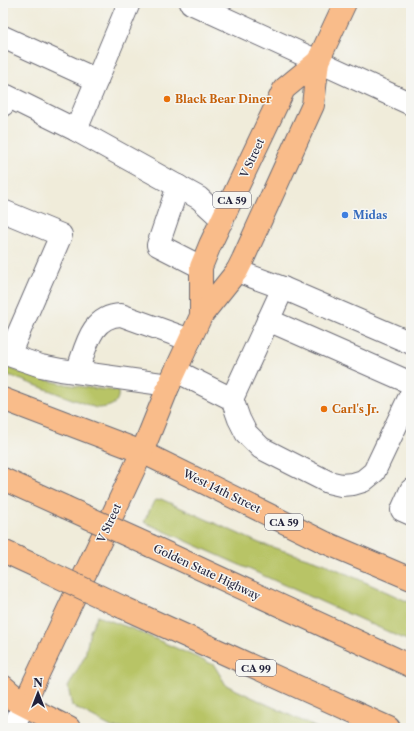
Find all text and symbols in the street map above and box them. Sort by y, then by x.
place label: Black Bear Diner [175,92,272,106]
marker: Black Bear Diner [162,94,172,104]
street label: V Street [236,136,267,181]
road number: CA 59 [213,192,251,208]
place label: Midas [353,208,387,222]
marker: Midas [340,210,350,220]
place label: Carl's Jr. [332,402,379,416]
marker: Carl's Jr. [319,404,329,414]
street label: West 14th Street [180,466,263,516]
street label: V Street [93,501,124,546]
road number: CA 59 [265,514,303,530]
street label: Golden State Highway [151,541,264,603]
road number: CA 99 [236,660,276,676]
north arrow [18,673,58,713]
text: N [33,676,43,690]

